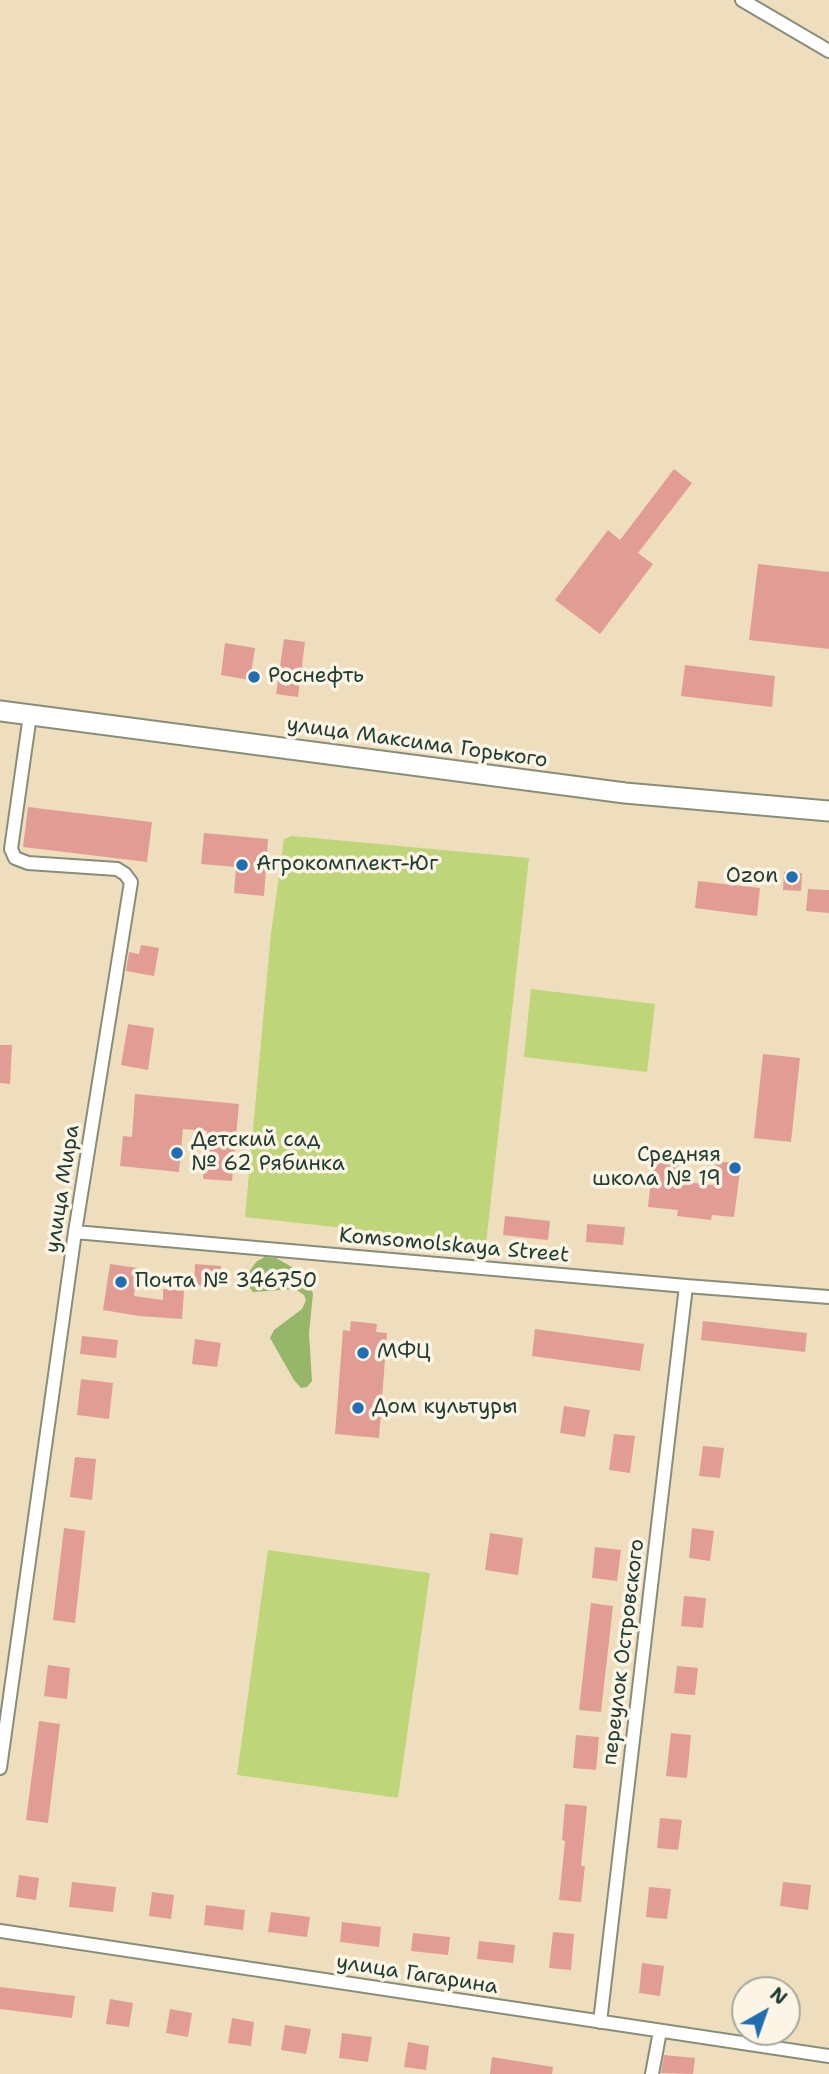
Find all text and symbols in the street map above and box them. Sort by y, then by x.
place label: Роснефть [268,664,364,690]
marker: Роснефть [246,669,262,685]
street label: улица Максима Горького [285,712,549,774]
place label: Агрокомплект-Юг [256,852,439,878]
marker: Агрокомплект-Юг [234,857,250,873]
place label: Ozon [726,864,778,890]
marker: Ozon [784,869,800,885]
street label: улица Мира [40,1123,86,1255]
place label: Детский сад № 62 Рябинка [191,1128,345,1178]
place label: Средняя школа № 19 [592,1143,721,1193]
marker: Детский сад № 62 Рябинка [169,1145,185,1161]
marker: Средняя школа № 19 [727,1160,743,1176]
street label: Komsomolskaya Street [338,1223,570,1269]
place label: Почта № 346750 [135,1269,317,1295]
marker: Почта № 346750 [113,1274,129,1290]
place label: МФЦ [377,1340,431,1366]
marker: МФЦ [355,1345,371,1361]
place label: Дом культуры [372,1395,517,1421]
marker: Дом культуры [350,1400,366,1416]
street label: переулок Островского [598,1537,650,1767]
street label: улица Гагарина [334,1950,500,2000]
north arrow [731,1976,801,2046]
text: N [765,1982,792,2010]

